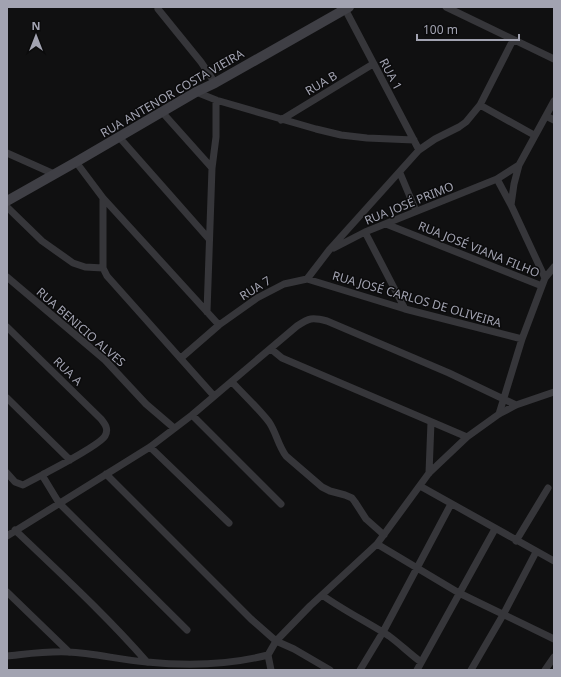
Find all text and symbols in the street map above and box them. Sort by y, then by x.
north arrow [16,16,56,56]
scale bar [417,16,519,42]
text: N [32,18,40,33]
text: 100 m [423,21,458,38]
street label: RUA ANTENOR COSTA VIEIRA [97,45,247,141]
street label: RUA 1 [376,55,406,93]
street label: RUA B [302,67,340,99]
street label: RUA JOSÉ PRIMO [362,177,456,229]
street label: RUA JOSÉ VIANA FILHO [416,217,542,281]
street label: RUA JOSÉ CARLOS DE OLIVEIRA [330,267,504,331]
street label: RUA 7 [236,272,274,304]
street label: RUA BENICIO ALVES [33,284,129,371]
street label: RUA A [50,353,87,389]

